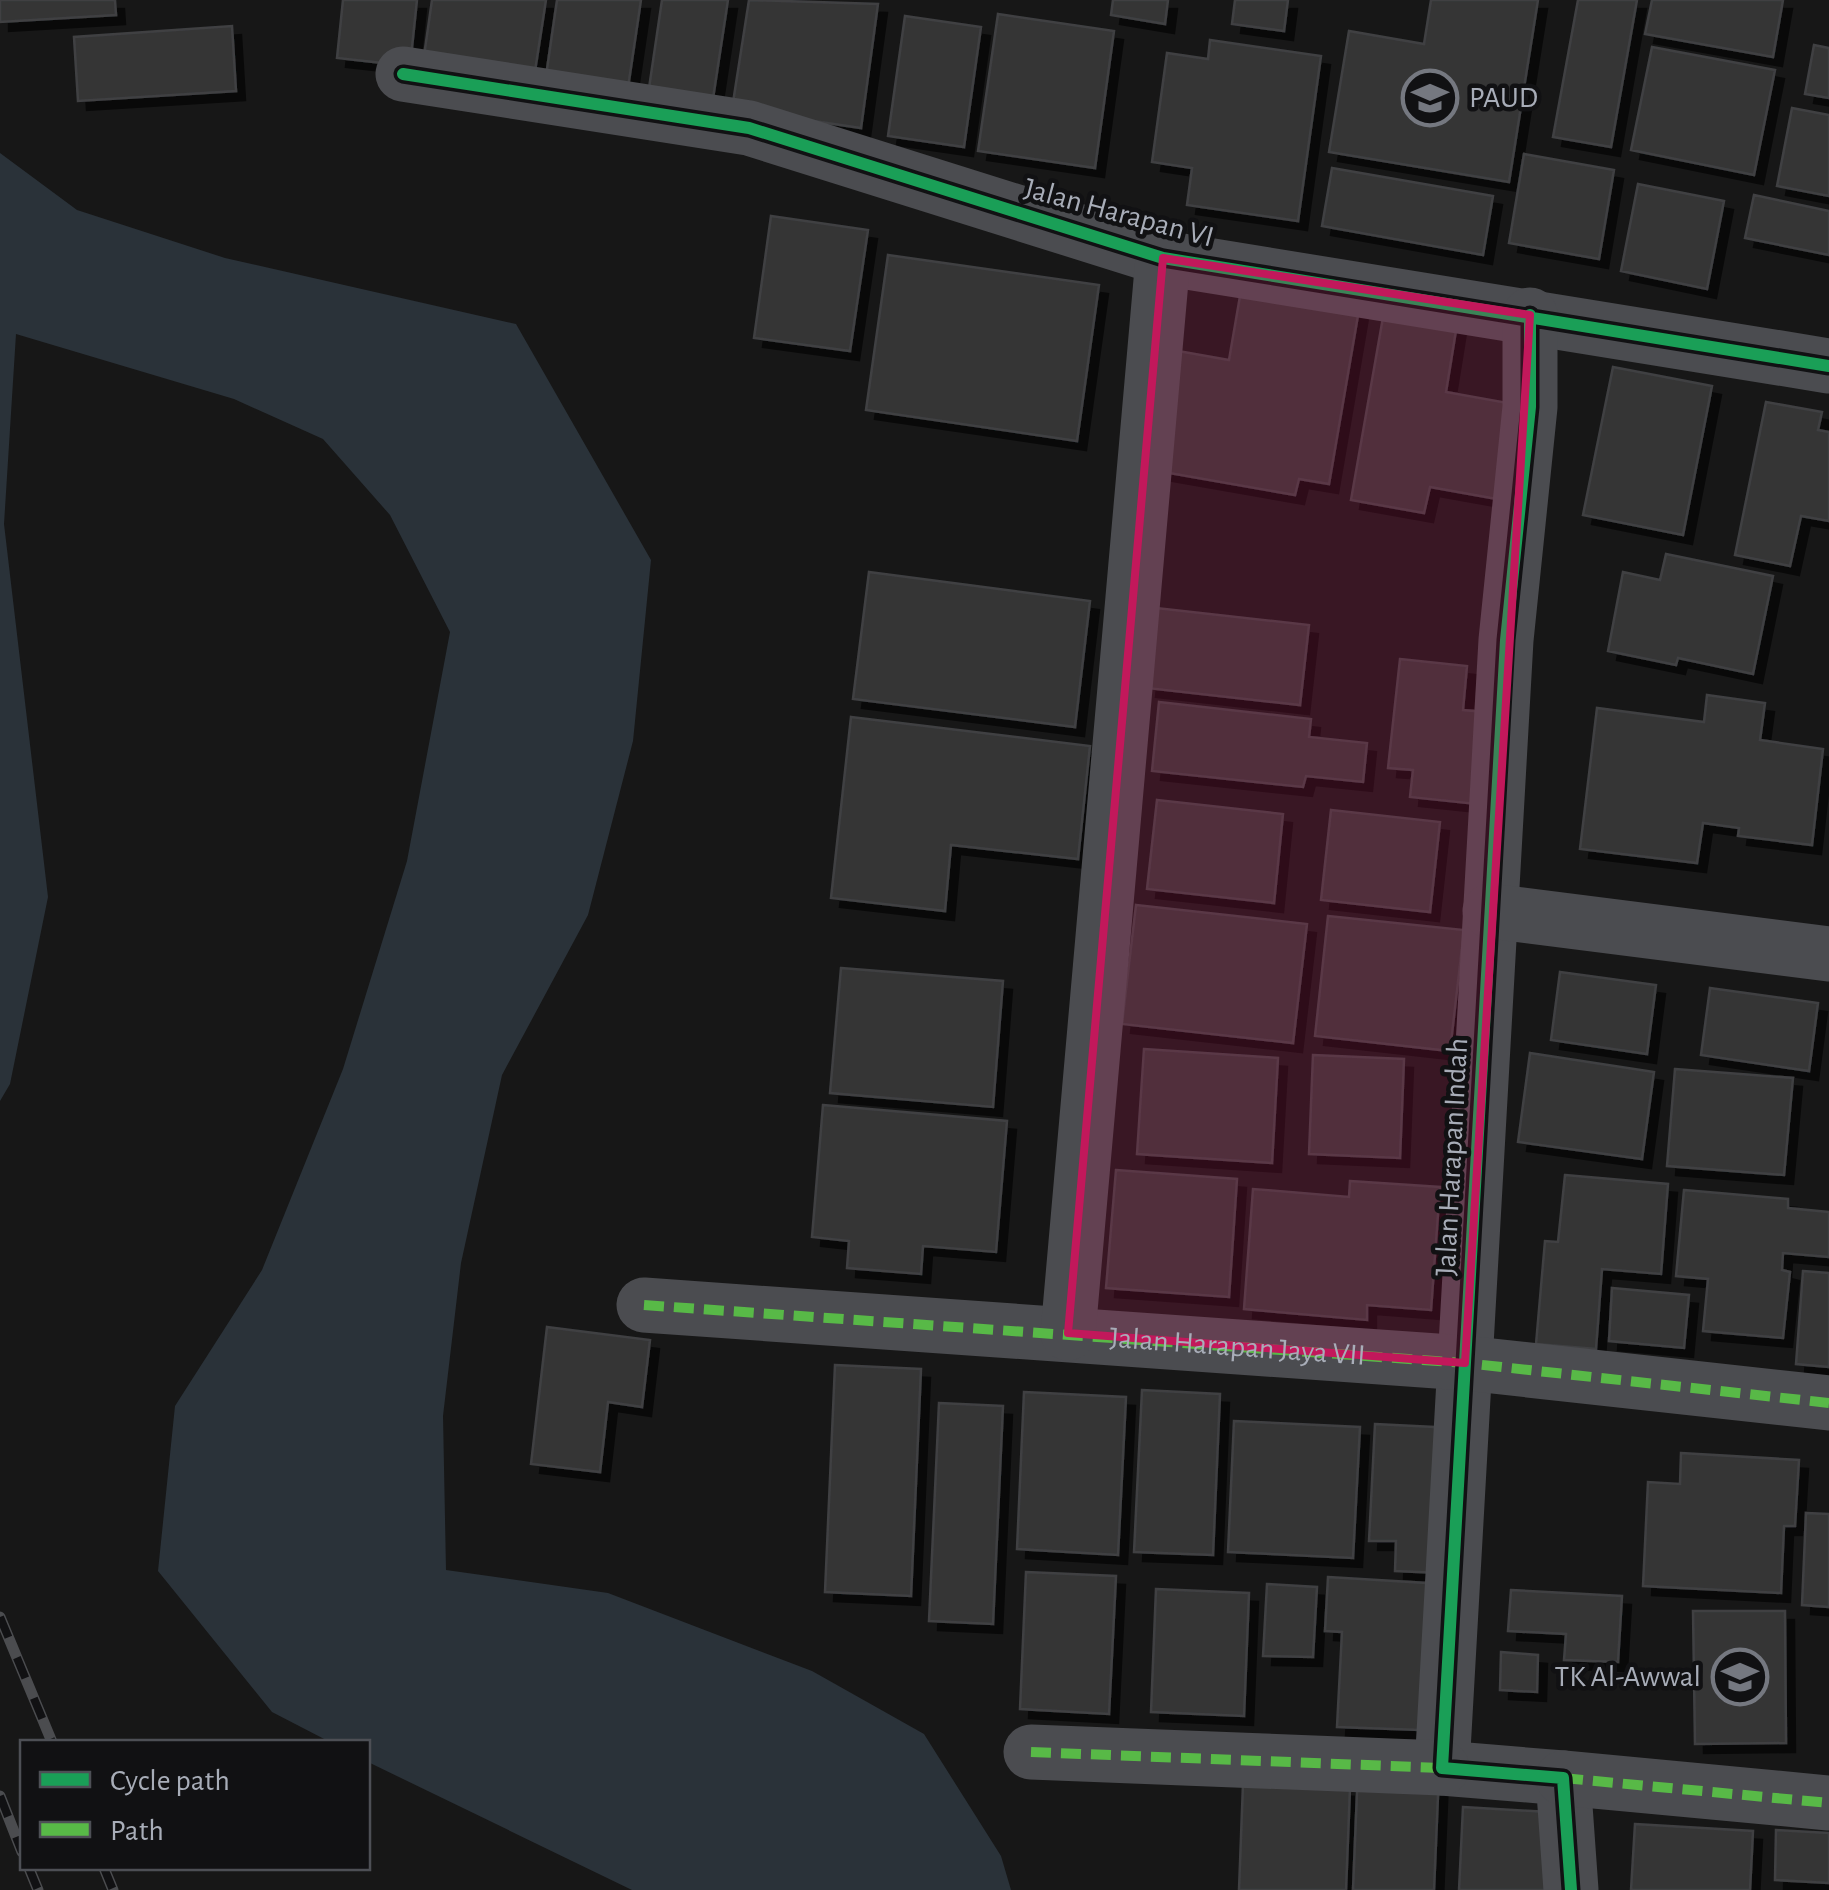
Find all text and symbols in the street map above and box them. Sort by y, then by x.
school or university icon: PAUD [1400,68,1460,128]
place label: PAUD [1469,83,1538,113]
street label: Jalan Harapan VI [1021,173,1217,253]
street label: Jalan Harapan Indah [1431,1037,1473,1277]
street label: Jalan Harapan Jaya VII [1109,1323,1366,1371]
school or university icon: TK Al-Awwal [1710,1647,1770,1707]
place label: TK Al-Awwal [1554,1662,1701,1692]
legend [20,1740,370,1870]
text: Cycle path [110,1766,230,1796]
text: Path [110,1816,164,1846]

